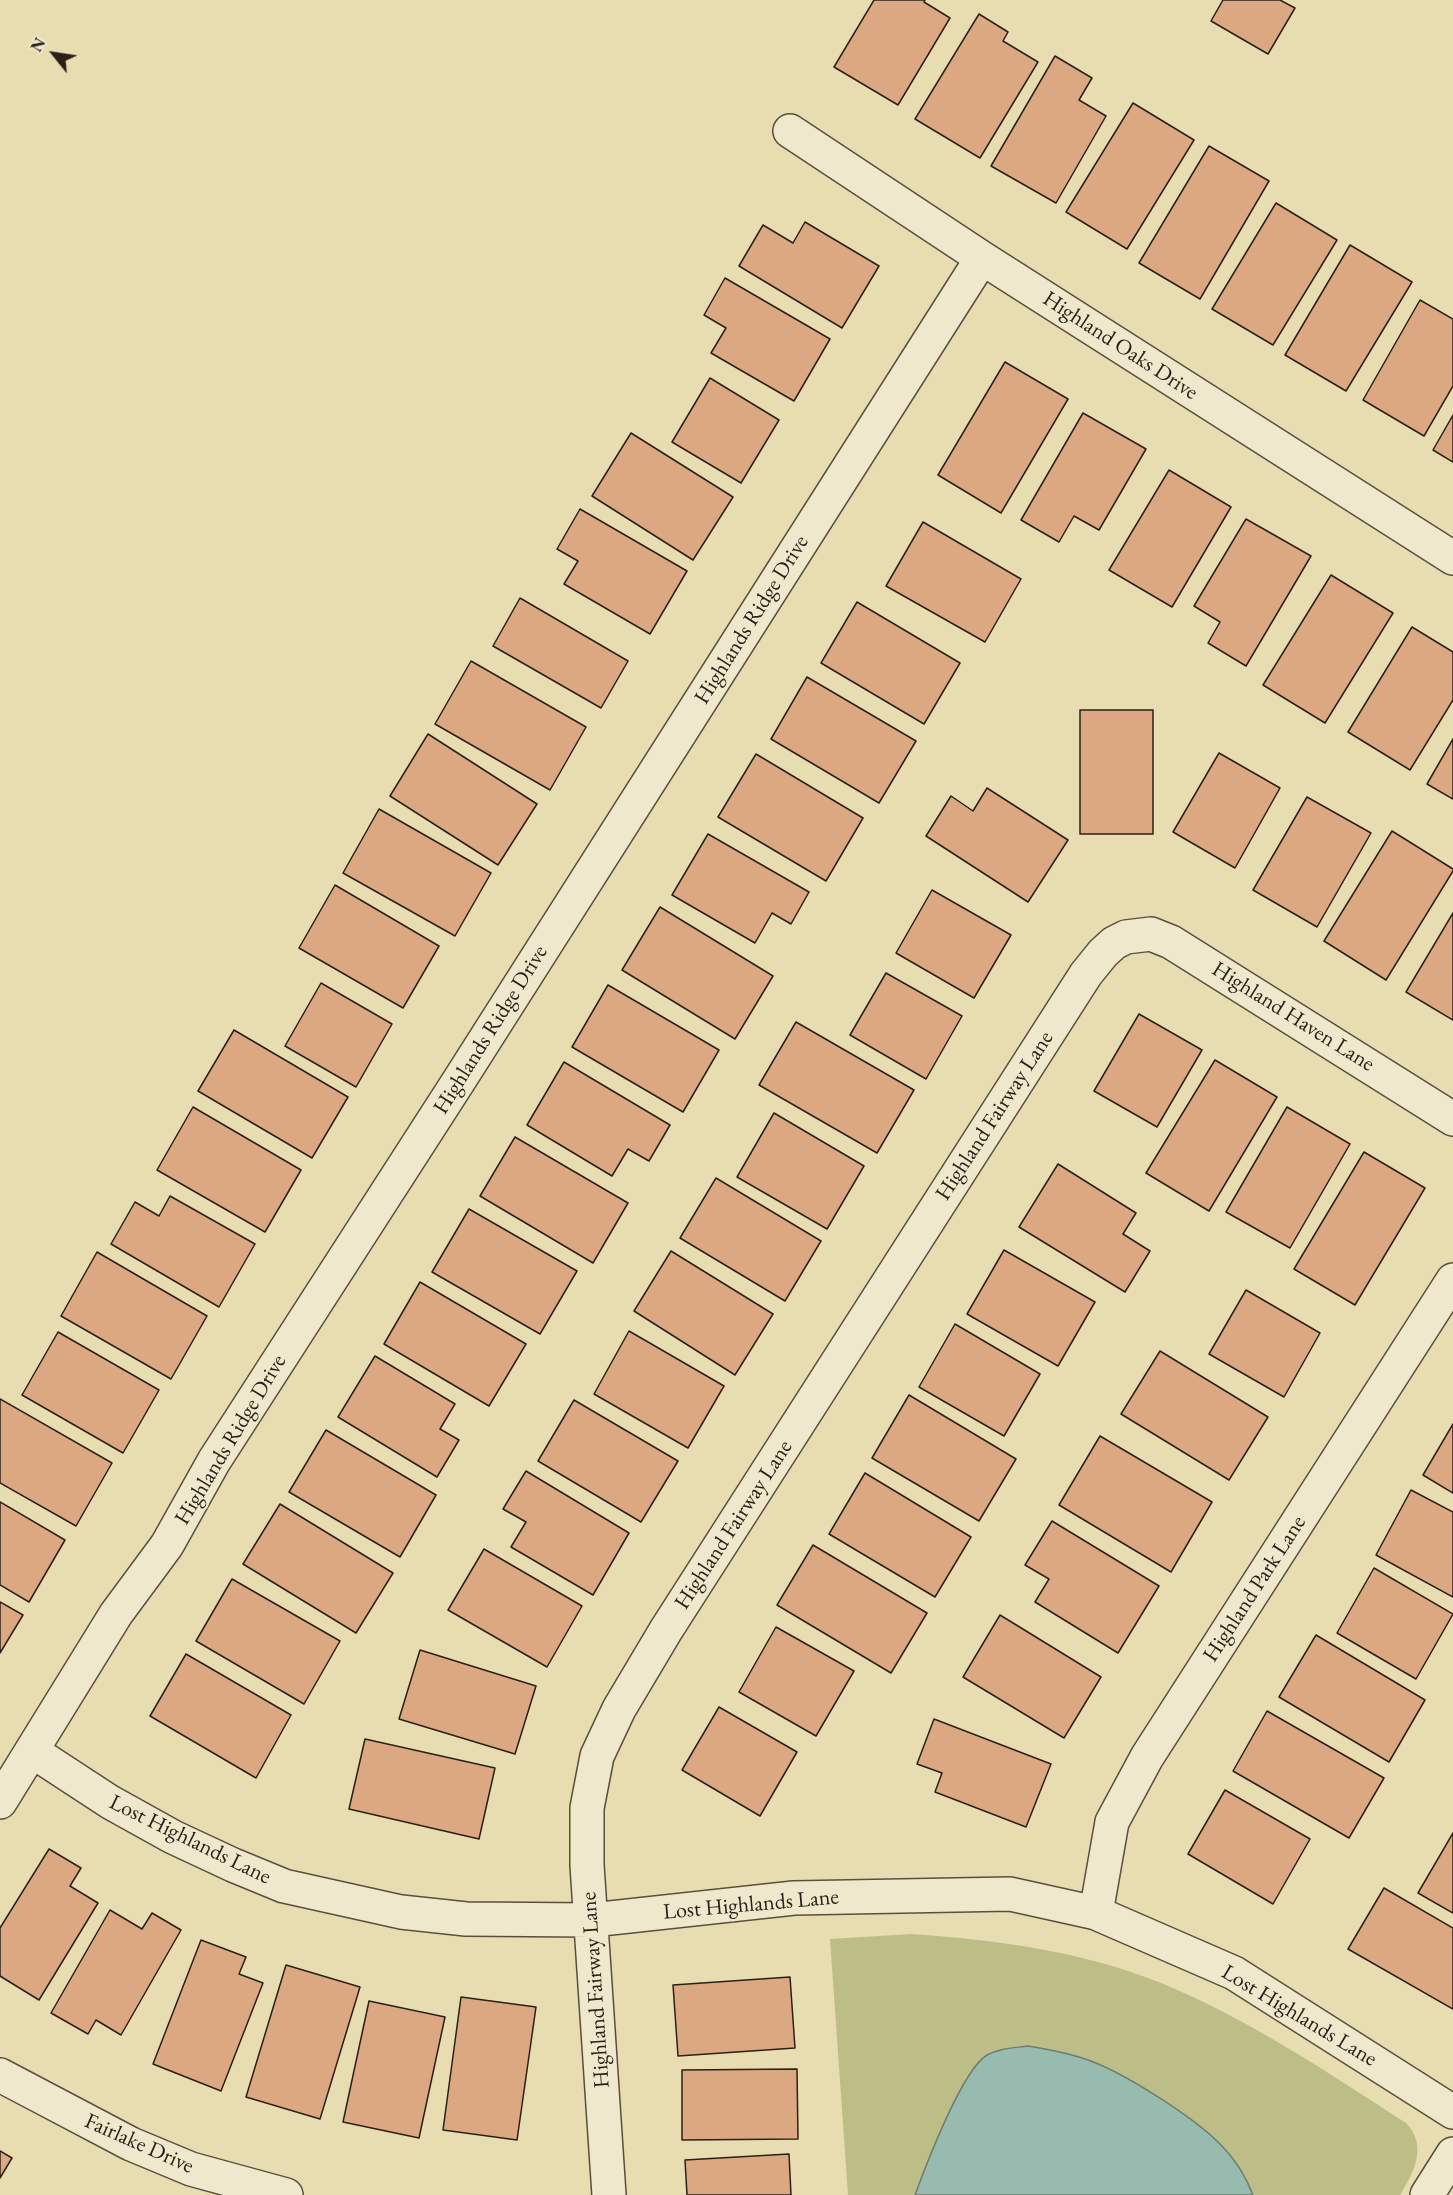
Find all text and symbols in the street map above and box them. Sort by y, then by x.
north arrow [24,24,84,84]
text: N [26,34,50,56]
street label: Highland Oaks Drive [1037,286,1203,406]
street label: Highlands Ridge Drive [689,531,815,709]
street label: Highlands Ridge Drive [428,941,554,1119]
street label: Highland Haven Lane [1207,956,1379,1078]
street label: Highland Fairway Lane [930,1026,1060,1206]
street label: Highlands Ridge Drive [170,1350,292,1530]
street label: Highland Fairway Lane [669,1435,799,1615]
street label: Highland Park Lane [1198,1511,1312,1667]
street label: Lost Highlands Lane [105,1789,275,1891]
street label: Lost Highlands Lane [662,1884,840,1926]
street label: Highland Fairway Lane [576,1891,616,2089]
street label: Lost Highlands Lane [1217,1959,1381,2073]
street label: Fairlake Drive [80,2108,198,2180]

